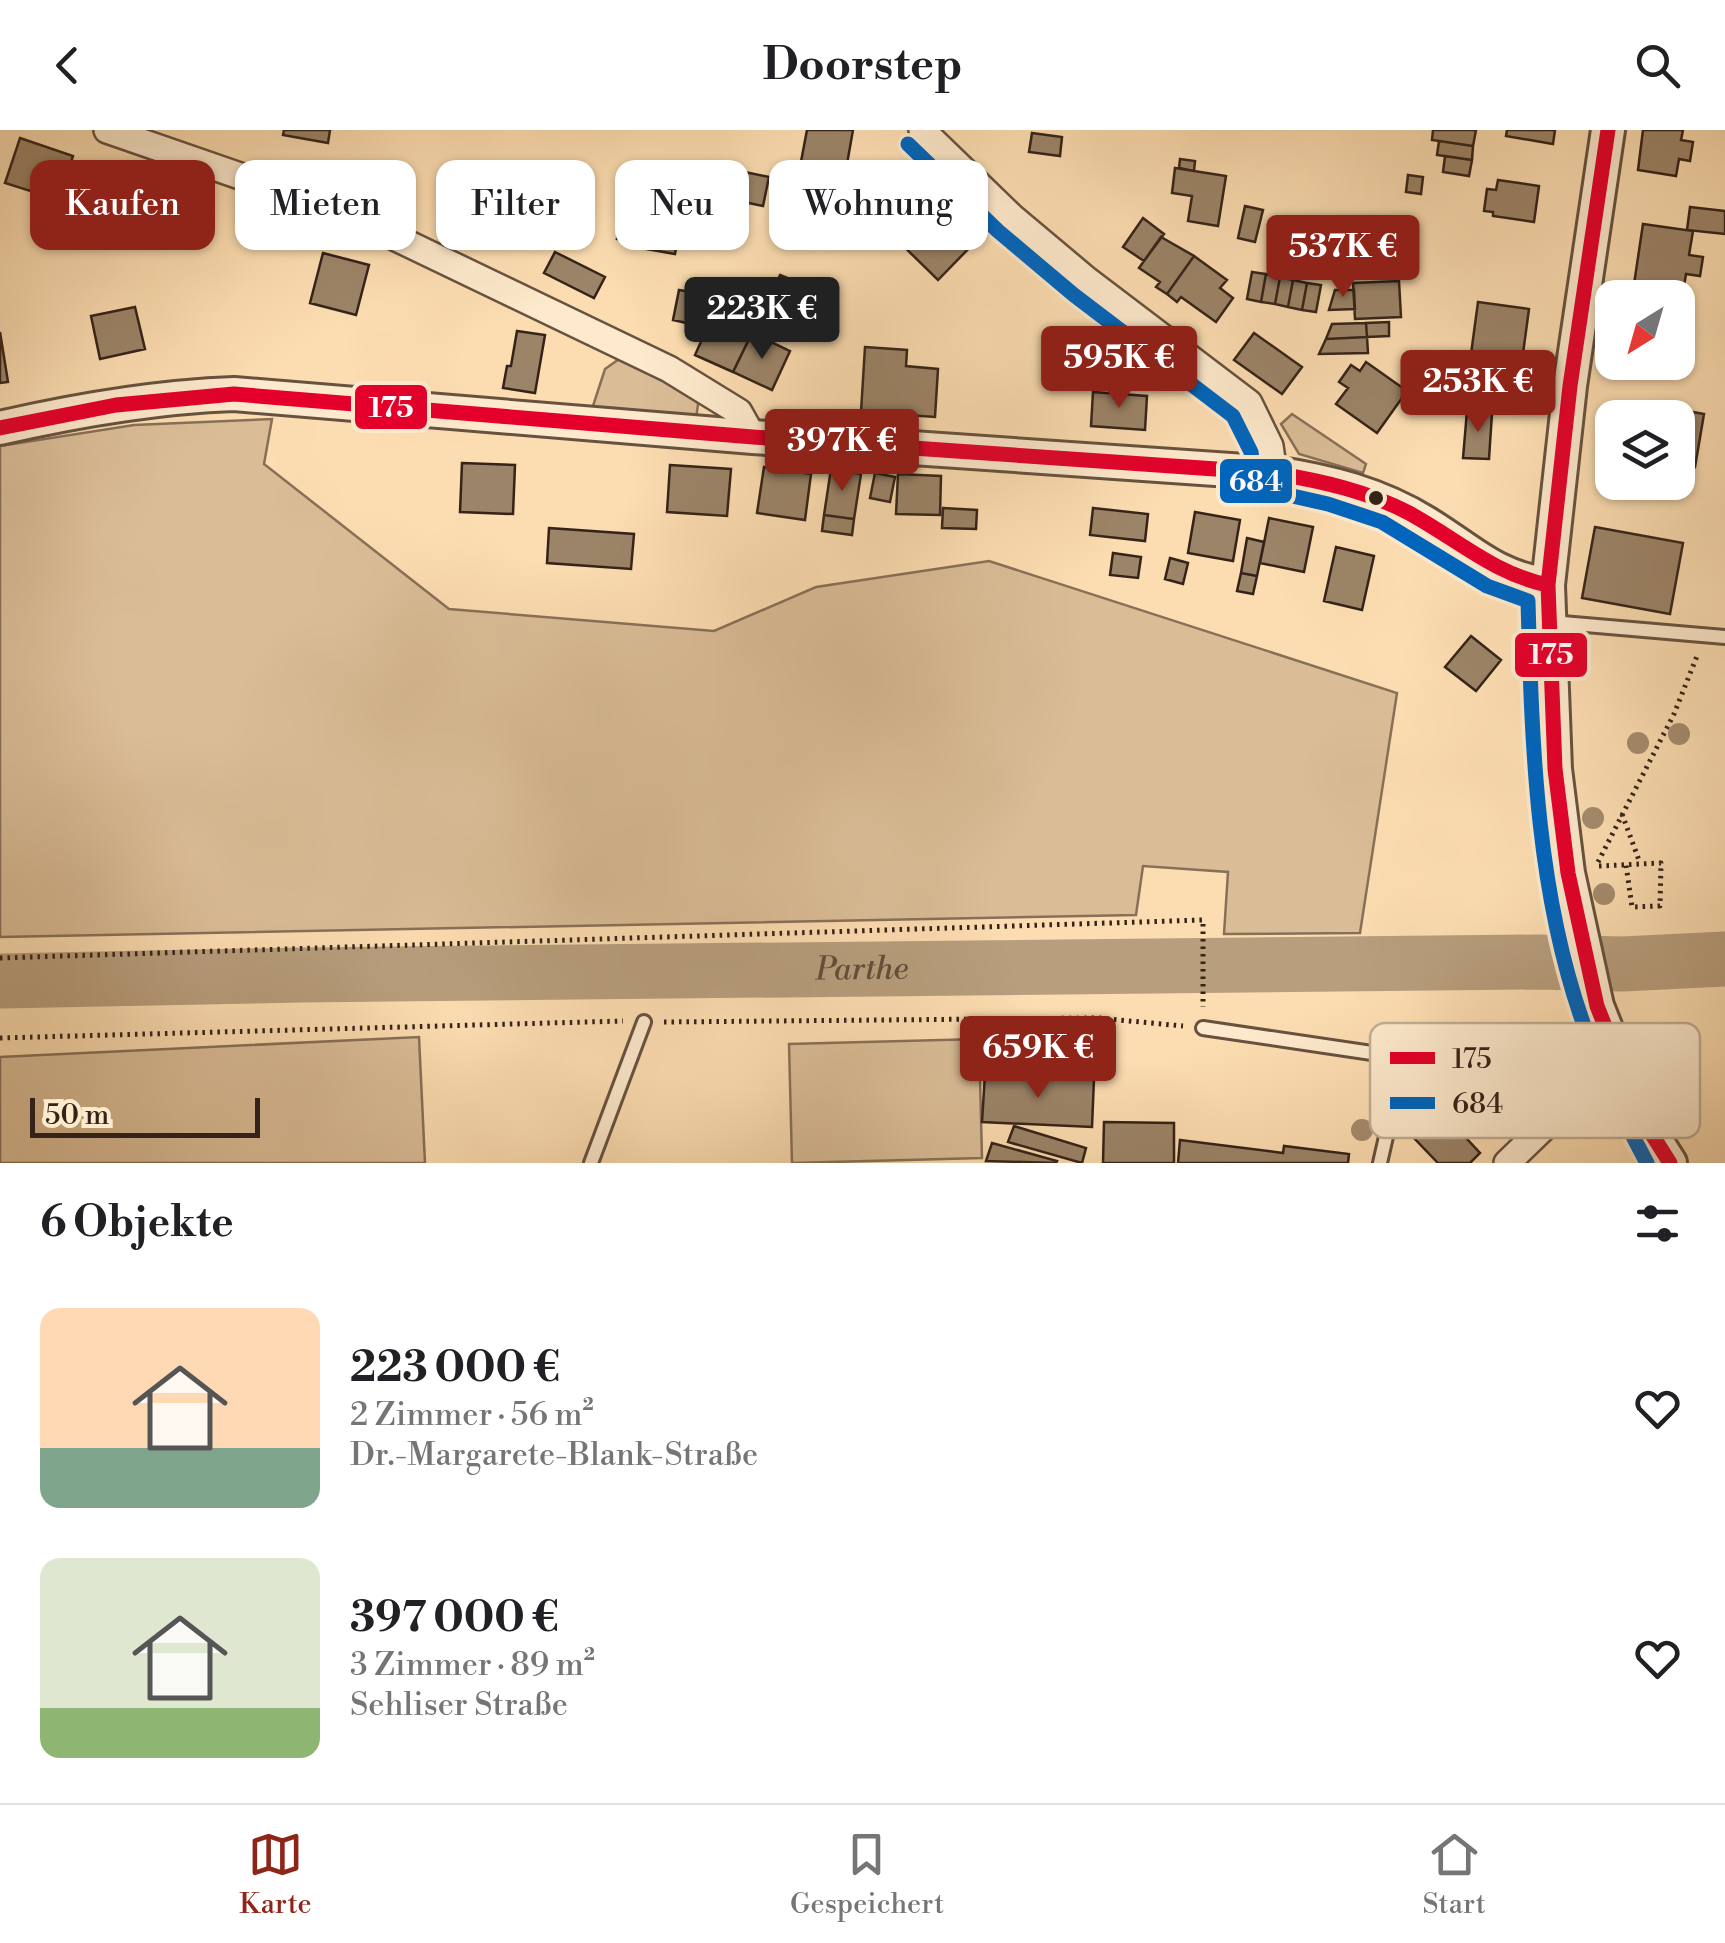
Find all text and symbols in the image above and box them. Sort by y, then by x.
text: Doorstep [762,37,963,94]
icon: back [40,38,95,93]
icon: search [1630,38,1685,93]
chip: Kaufen [30,160,215,250]
chip: Mieten [235,160,416,250]
chip: Filter [436,160,595,250]
chip: Neu [615,160,749,250]
chip: Wohnung [769,160,988,250]
pin: 537K € [1262,215,1424,300]
text: 537K € [1288,227,1398,267]
pin: 223K € [681,277,843,362]
north arrow [1595,280,1695,380]
map controls [1595,280,1695,500]
text: 223K € [706,289,818,329]
pin: 595K € [1038,326,1200,411]
text: 595K € [1063,338,1175,378]
pin: 253K € [1397,350,1559,435]
text: 253K € [1422,362,1534,402]
line badge: 175 [353,383,429,431]
text: 175 [368,391,414,426]
button: layers [1595,400,1695,500]
pin: 397K € [761,409,923,494]
text: 397K € [787,421,897,461]
line badge: 684 [1218,457,1294,505]
text: 684 [1229,465,1283,500]
unlabelled marker [1366,488,1386,508]
line badge: 175 [1513,631,1589,679]
text: 175 [1528,638,1574,673]
water label: Parthe [814,949,909,990]
pin: 659K € [957,1016,1119,1101]
legend [1370,1023,1700,1138]
text: 659K € [982,1028,1094,1068]
text: 175 [1452,1042,1492,1077]
text: 684 [1452,1087,1503,1122]
scale bar [30,1093,260,1138]
text: 50 m [45,1098,109,1133]
icon: filters [1630,1196,1685,1251]
text: 6 Objekte [40,1197,234,1250]
text: 223 000 € [350,1342,560,1395]
icon: home [120,1348,240,1468]
icon: heart [1630,1381,1685,1436]
text: 2 Zimmer · 56 m² [350,1395,594,1435]
text: Dr.-Margarete-Blank-Straße [350,1435,758,1475]
text: 397 000 € [350,1592,559,1645]
icon: home [120,1598,240,1718]
icon: heart [1630,1631,1685,1686]
text: 3 Zimmer · 89 m² [350,1645,595,1685]
text: Sehliser Straße [350,1685,568,1725]
tab: Karte [239,1827,312,1922]
tab: Gespeichert [790,1827,944,1922]
tab: Start [1422,1827,1486,1922]

